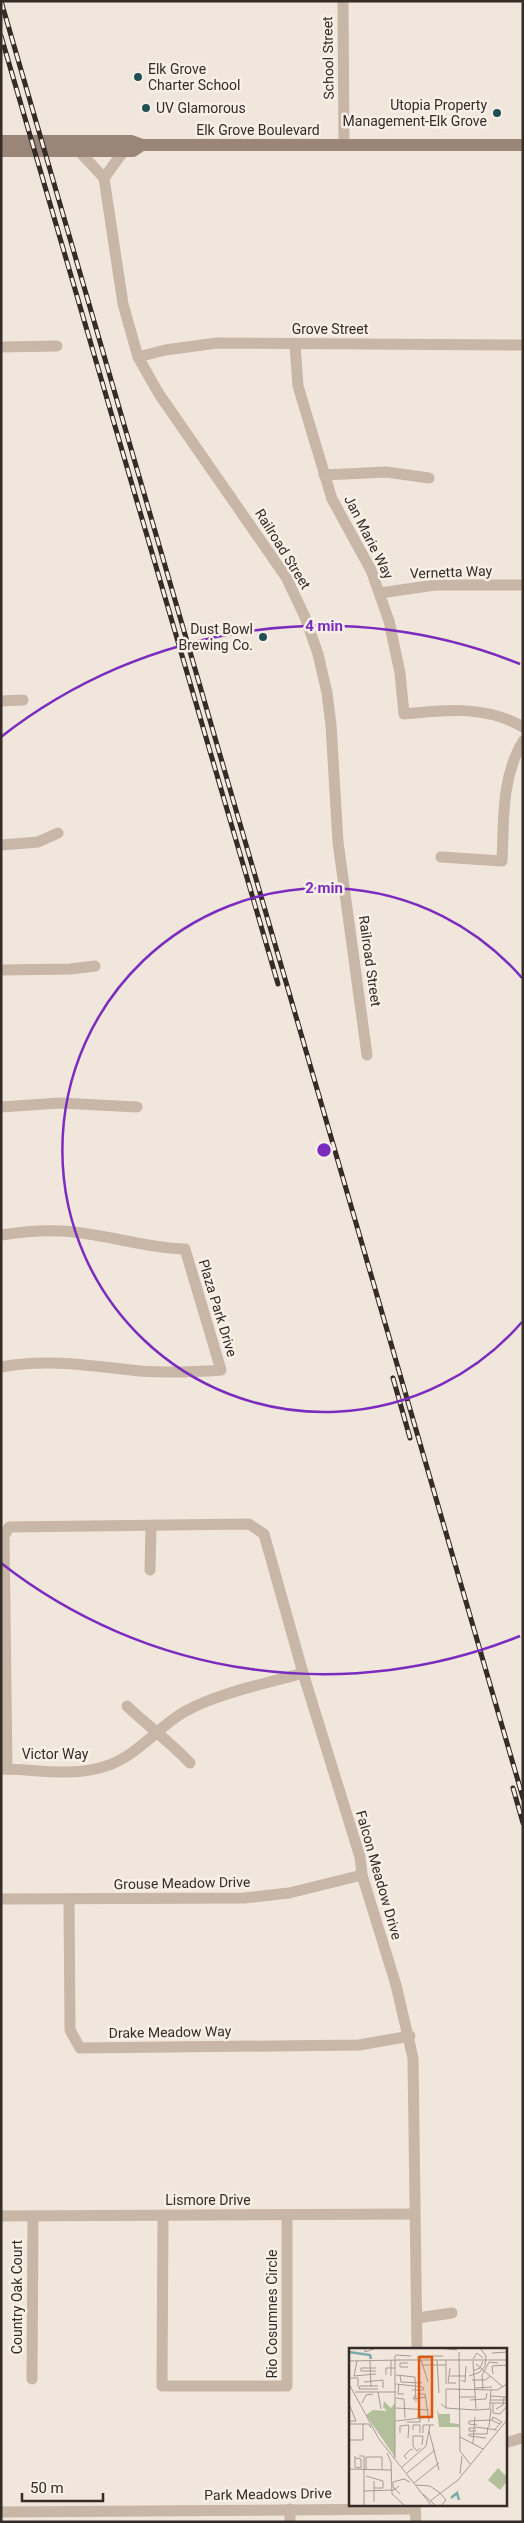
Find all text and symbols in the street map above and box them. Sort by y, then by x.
street label: School Street [319,16,337,100]
place label: Elk Grove Charter School [148,61,240,93]
marker: Elk Grove Charter School [132,71,144,83]
place label: Utopia Property Management-Elk Grove [343,97,487,129]
place label: UV Glamorous [156,100,246,116]
marker: UV Glamorous [140,102,152,114]
marker: Utopia Property Management-Elk Grove [491,107,503,119]
street label: Elk Grove Boulevard [196,122,320,138]
street label: Grove Street [292,321,369,337]
street label: Jan Marie Way [341,492,397,582]
street label: Railroad Street [252,506,314,592]
street label: Vernetta Way [409,563,493,581]
text: 4 min [305,617,343,635]
place label: Dust Bowl Brewing Co. [178,621,253,653]
marker: Dust Bowl Brewing Co. [257,631,269,643]
text: 2 min [305,879,343,897]
street label: Railroad Street [356,915,384,1008]
centre of rings [315,1141,333,1159]
street label: Plaza Park Drive [196,1257,240,1359]
street label: Victor Way [22,1746,89,1762]
street label: Falcon Meadow Drive [353,1809,405,1941]
street label: Grouse Meadow Drive [114,1874,250,1892]
street label: Drake Meadow Way [109,2023,232,2041]
street label: Lismore Drive [165,2192,251,2208]
street label: Country Oak Court [9,2239,25,2354]
street label: Rio Cosumnes Circle [264,2250,280,2378]
inset map [349,2348,506,2506]
scale bar [22,2470,104,2502]
text: 50 m [30,2479,64,2497]
street label: Park Meadows Drive [204,2485,332,2503]

